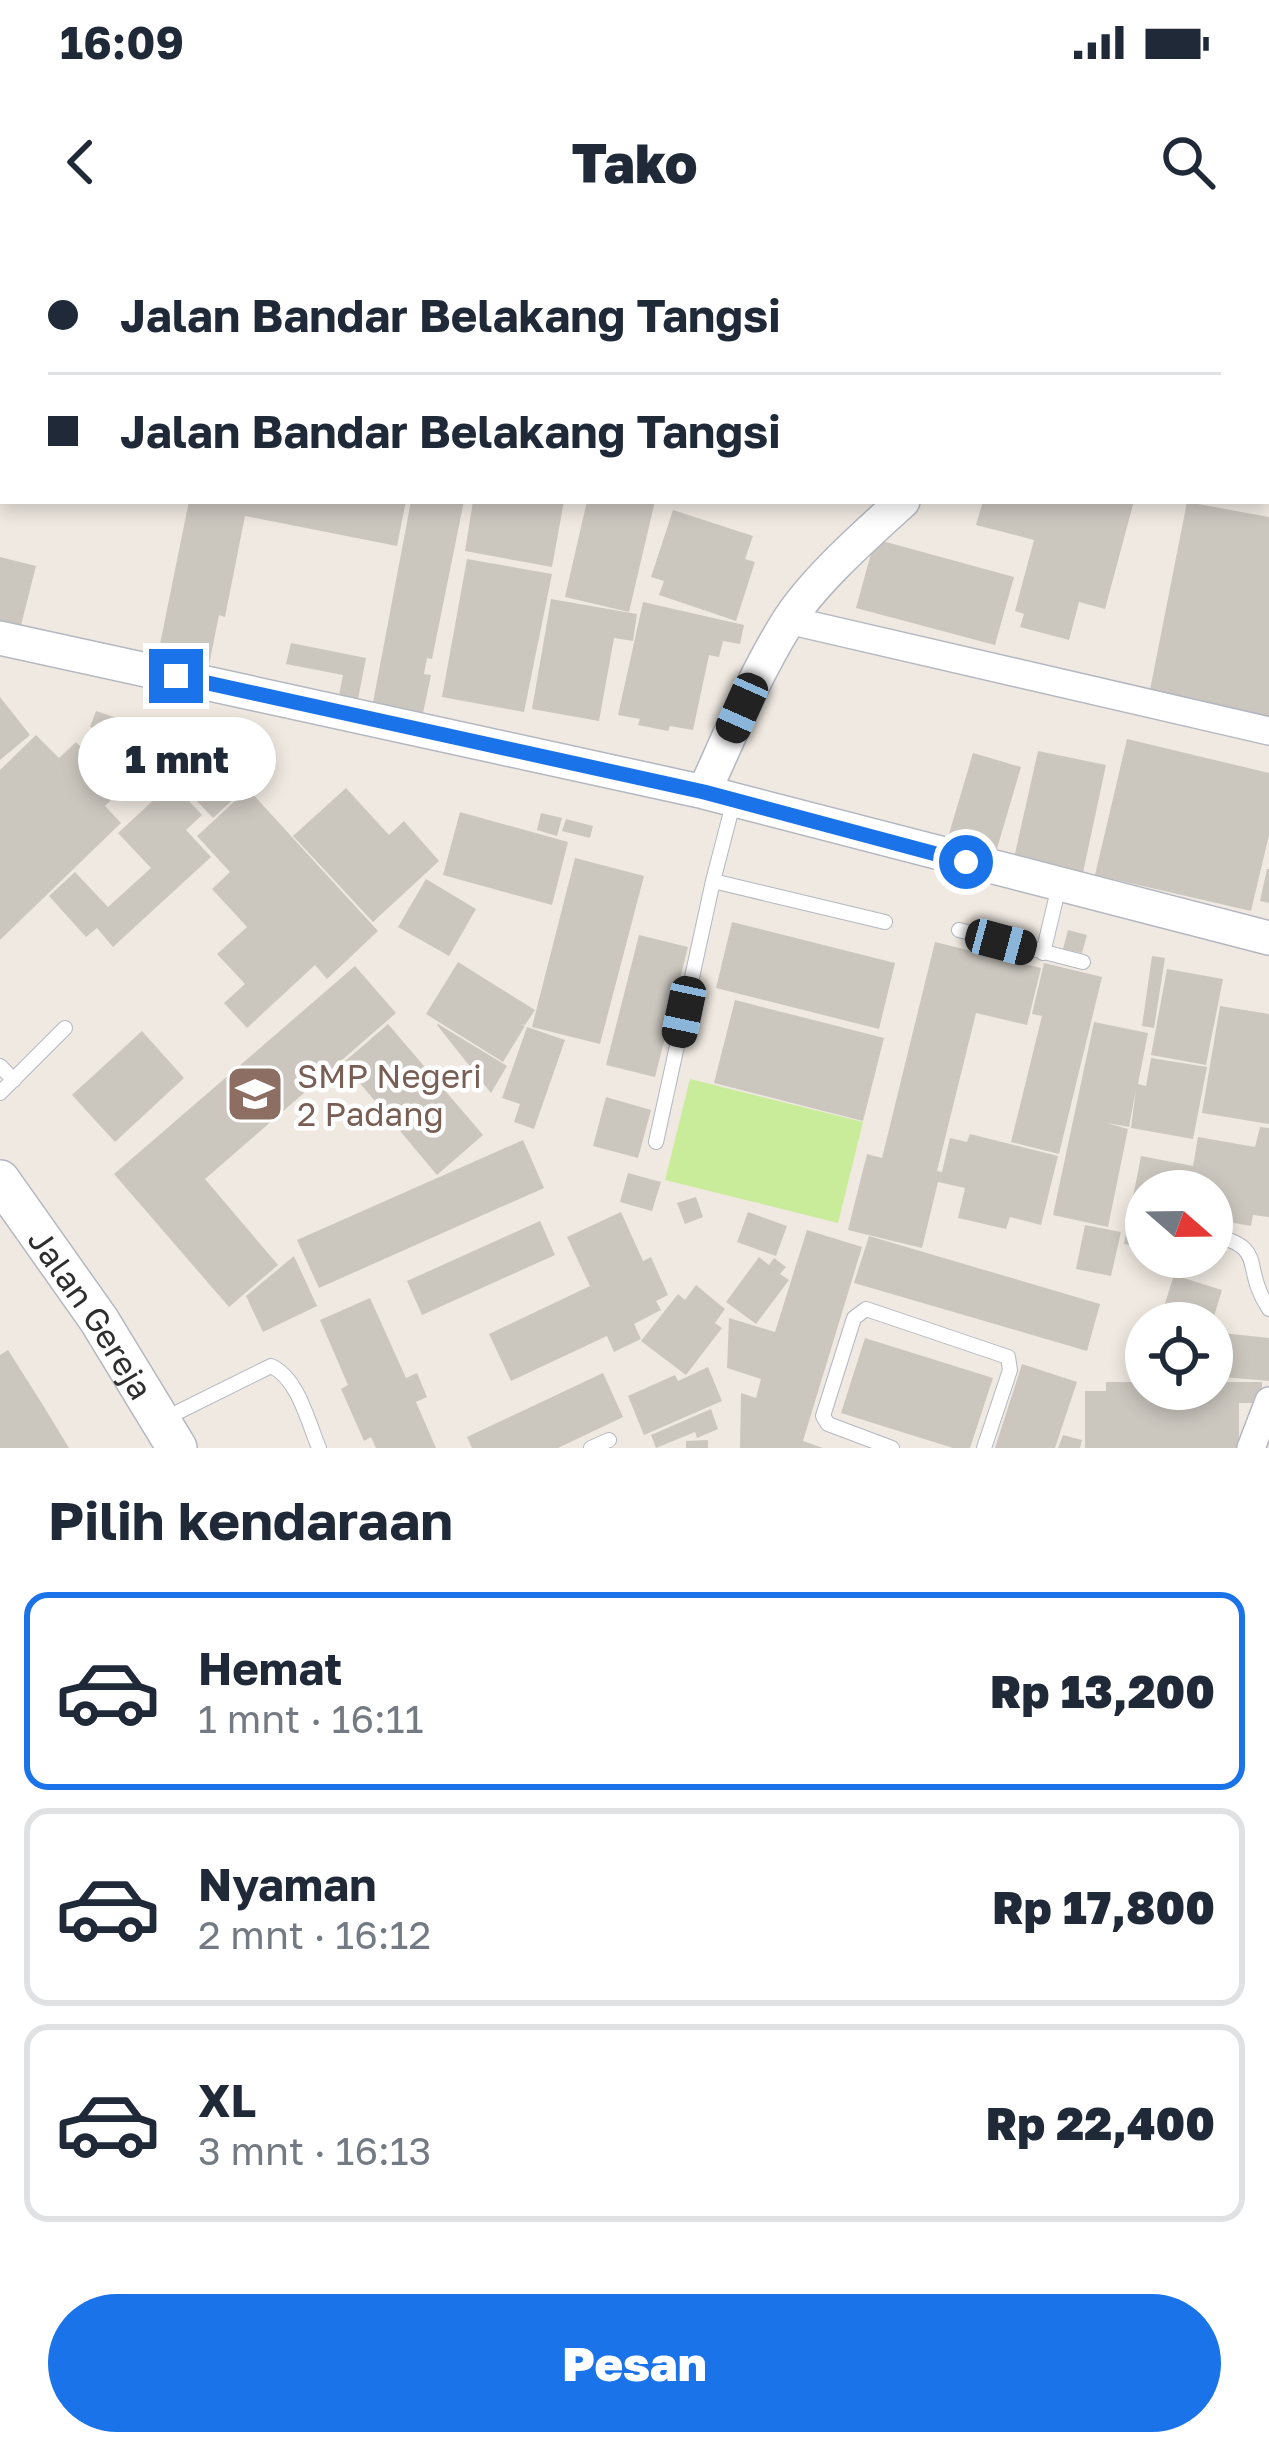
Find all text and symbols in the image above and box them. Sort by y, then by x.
text: 16:09 [60,15,184,69]
icon: back [48,129,114,195]
icon: search [1155,129,1221,195]
text: Tako [572,130,697,195]
text: Jalan Bandar Belakang Tangsi [120,288,781,342]
text: Jalan Bandar Belakang Tangsi [120,404,781,458]
route end [149,649,203,703]
car [711,668,773,748]
callout: 1 mnt [77,718,275,802]
text: 1 mnt [125,735,229,782]
route start [939,835,993,889]
car [962,915,1040,969]
car [659,973,709,1051]
place label: SMP Negeri 2 Padang [297,1056,482,1133]
school or university icon: SMP Negeri 2 Padang [224,1063,286,1125]
north arrow [1125,1170,1233,1278]
map controls [1125,1170,1233,1410]
street label: Jalan Gereja [21,1221,162,1406]
button: locate [1125,1302,1233,1410]
text: Pilih kendaraan [48,1487,453,1552]
icon: car [54,1637,162,1745]
text: Hemat [198,1641,342,1695]
text: Rp 13,200 [990,1664,1215,1718]
text: 1 mnt · 16:11 [198,1695,424,1742]
icon: car [54,1853,162,1961]
text: Nyaman [198,1857,376,1911]
text: Rp 17,800 [992,1880,1215,1934]
text: 2 mnt · 16:12 [198,1911,431,1958]
icon: car [54,2069,162,2177]
text: XL [198,2073,256,2127]
text: Rp 22,400 [986,2096,1215,2150]
text: 3 mnt · 16:13 [198,2127,431,2174]
button: Pesan [48,2294,1221,2432]

